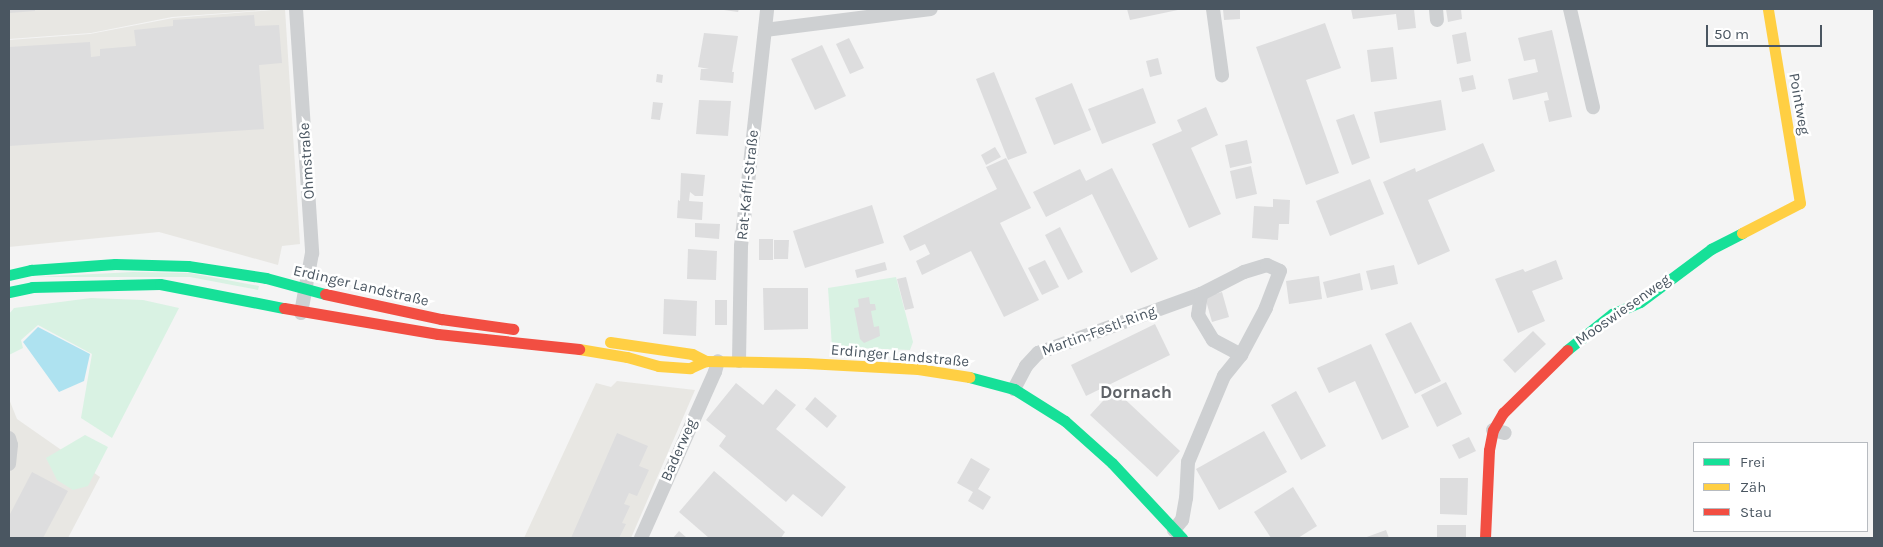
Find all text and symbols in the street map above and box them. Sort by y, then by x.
scale bar [1708,15,1824,47]
text: 50 m [1714,25,1749,43]
street label: Pointweg [1785,72,1813,136]
street label: Ohmstraße [295,122,319,200]
street label: Rat-Kaffl-Straße [733,129,763,241]
street label: Erdinger Landstraße [291,262,431,310]
street label: Mooswiesenweg [1572,271,1674,349]
street label: Martin-Festl-Ring [1040,302,1158,360]
street label: Erdinger Landstraße [830,341,970,371]
district label: Dornach [1100,381,1172,403]
street label: Baderweg [657,416,701,484]
legend [1693,442,1868,532]
text: Frei [1740,453,1765,471]
text: Zäh [1740,478,1766,496]
text: Stau [1740,503,1772,521]

